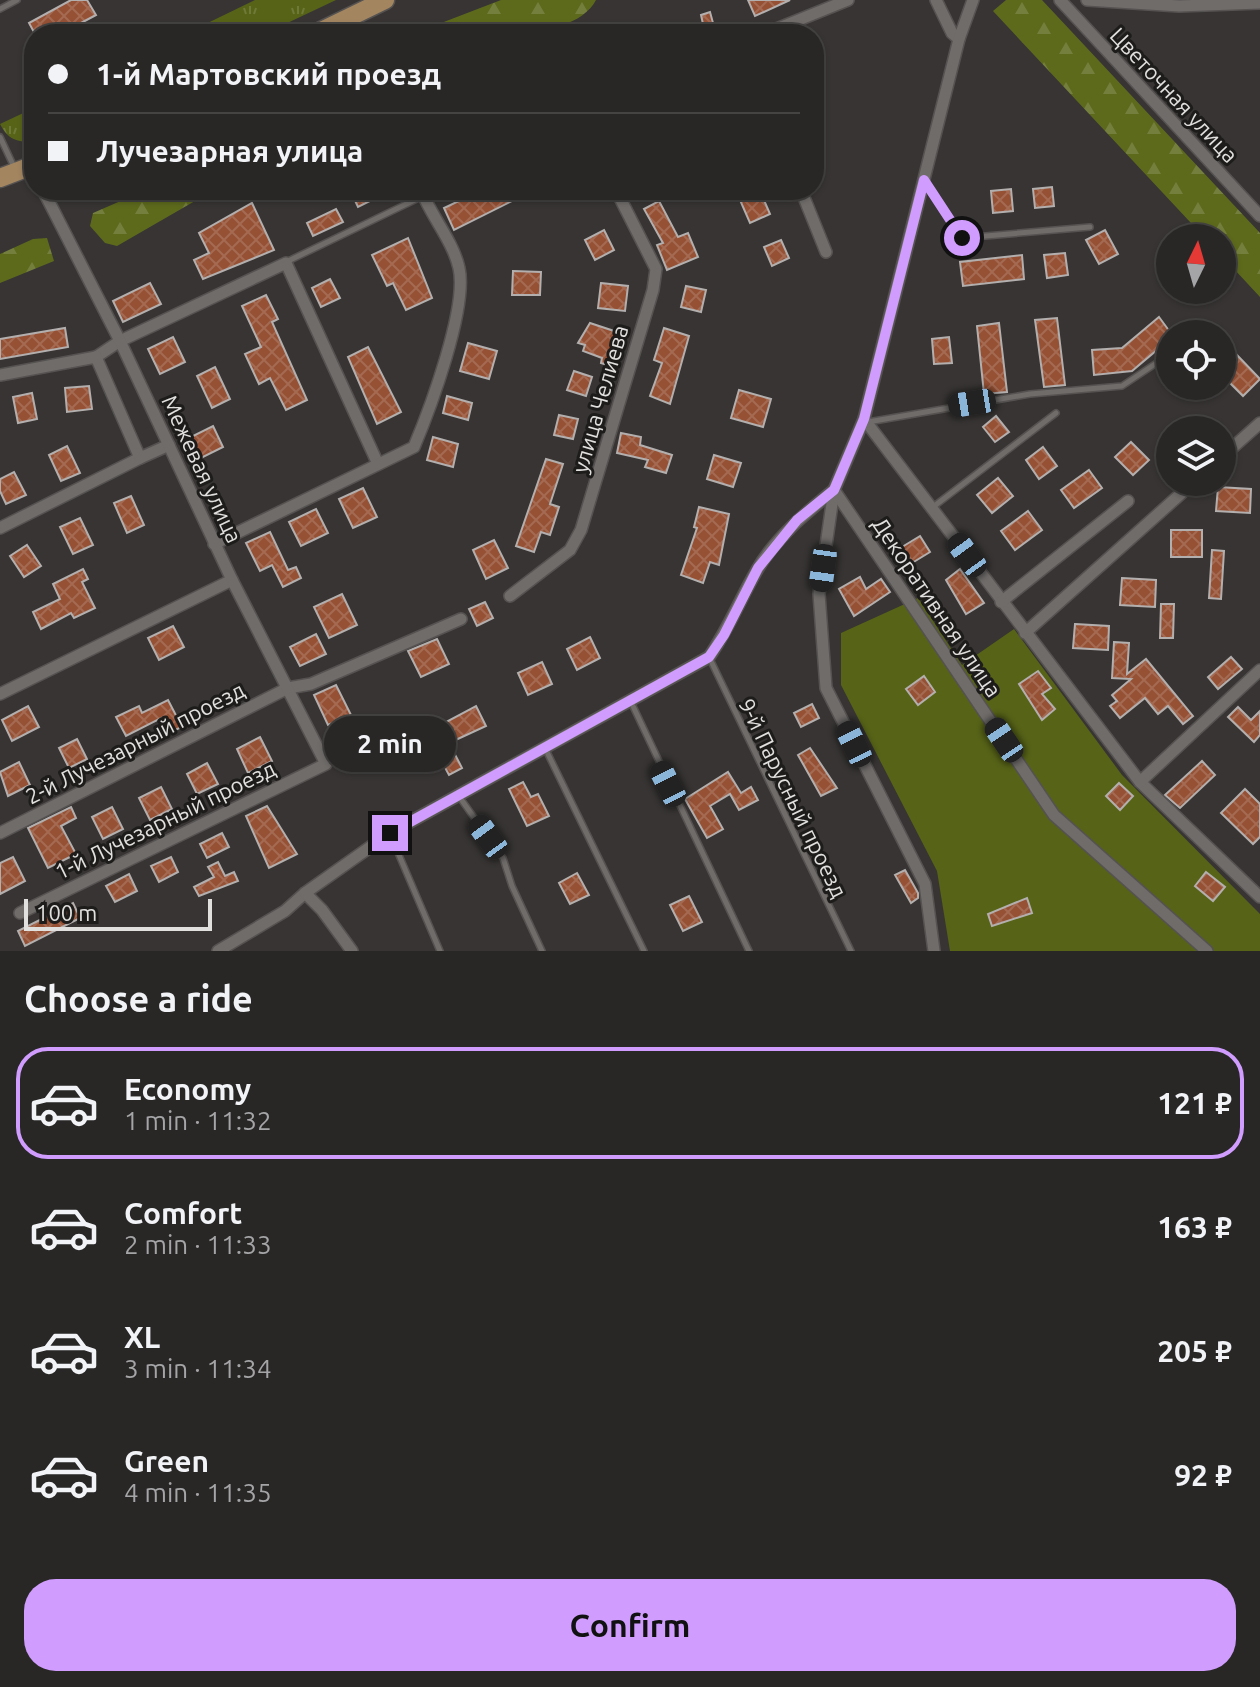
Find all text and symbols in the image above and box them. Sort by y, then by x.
street label: Цветочная улица [1105,22,1243,167]
text: 1-й Мартовский проезд [96,57,441,91]
text: Лучезарная улица [96,134,363,168]
route start [944,220,980,256]
north arrow [1156,224,1236,304]
map controls [1156,224,1236,496]
button: locate [1156,320,1236,400]
street label: улица Челиева [566,322,633,476]
car [946,387,998,419]
street label: Межевая улица [157,391,248,547]
button: layers [1156,416,1236,496]
street label: Декоративная улица [868,512,1007,701]
car [943,529,991,581]
car [808,543,838,593]
street label: 2-й Лучезарный проезд [21,676,248,809]
street label: 9-й Парусный проезд [734,694,853,901]
car [981,713,1027,767]
callout: 2 min [324,717,456,773]
car [833,717,875,771]
text: 2 min [357,729,423,758]
street label: 1-й Лучезарный проезд [50,755,279,884]
car [646,757,690,811]
car [464,811,512,863]
route end [372,815,408,851]
scale bar [24,895,212,931]
text: 100 m [36,900,97,925]
text: Choose a ride [24,978,253,1019]
icon: car [28,1067,100,1139]
text: Economy [124,1072,251,1106]
text: 121 ₽ [1157,1086,1232,1120]
text: 1 min · 11:32 [124,1106,272,1135]
icon: car [28,1191,100,1263]
text: Comfort [124,1196,242,1230]
text: 163 ₽ [1157,1210,1232,1244]
text: 2 min · 11:33 [124,1230,272,1259]
icon: car [28,1315,100,1387]
text: XL [124,1320,160,1354]
text: 205 ₽ [1157,1334,1232,1368]
text: 3 min · 11:34 [124,1354,272,1383]
icon: car [28,1439,100,1511]
text: Green [124,1444,209,1478]
text: 92 ₽ [1174,1458,1232,1492]
text: 4 min · 11:35 [124,1478,272,1507]
button: Confirm [24,1579,1236,1671]

